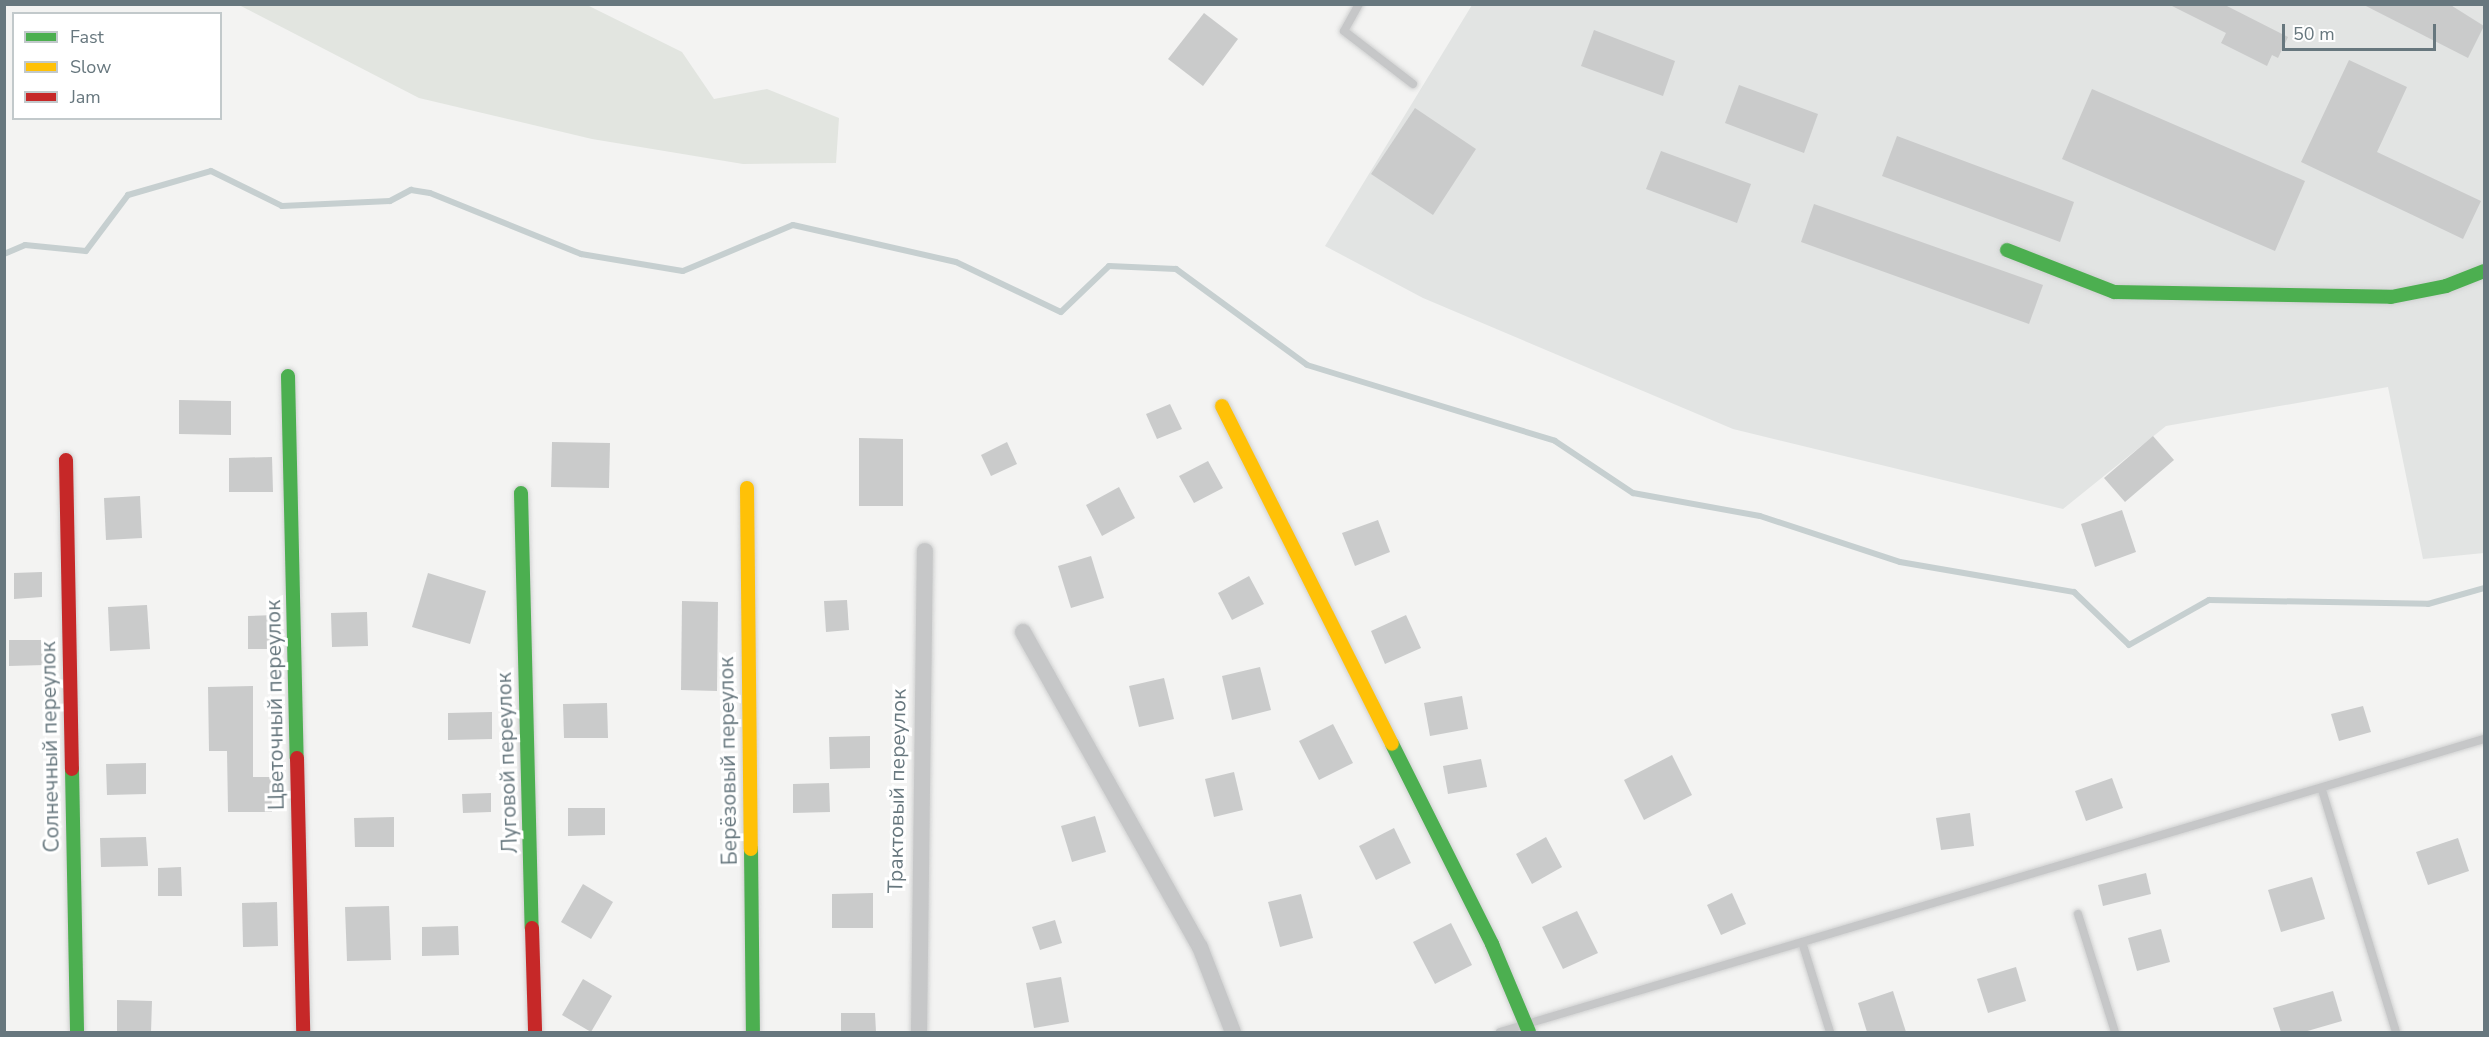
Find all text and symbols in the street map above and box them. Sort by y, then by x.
legend [12,12,222,120]
scale bar [2285,12,2440,50]
text: 50 m [2293,22,2335,46]
text: Fast [70,25,104,49]
text: Slow [70,55,111,79]
text: Jam [70,85,101,109]
street label: Цветочный переулок [261,600,289,810]
street label: Солнечный переулок [36,641,64,853]
street label: Берёзовый переулок [714,657,742,865]
street label: Луговой переулок [491,672,523,854]
street label: Трактовый переулок [883,689,911,893]

